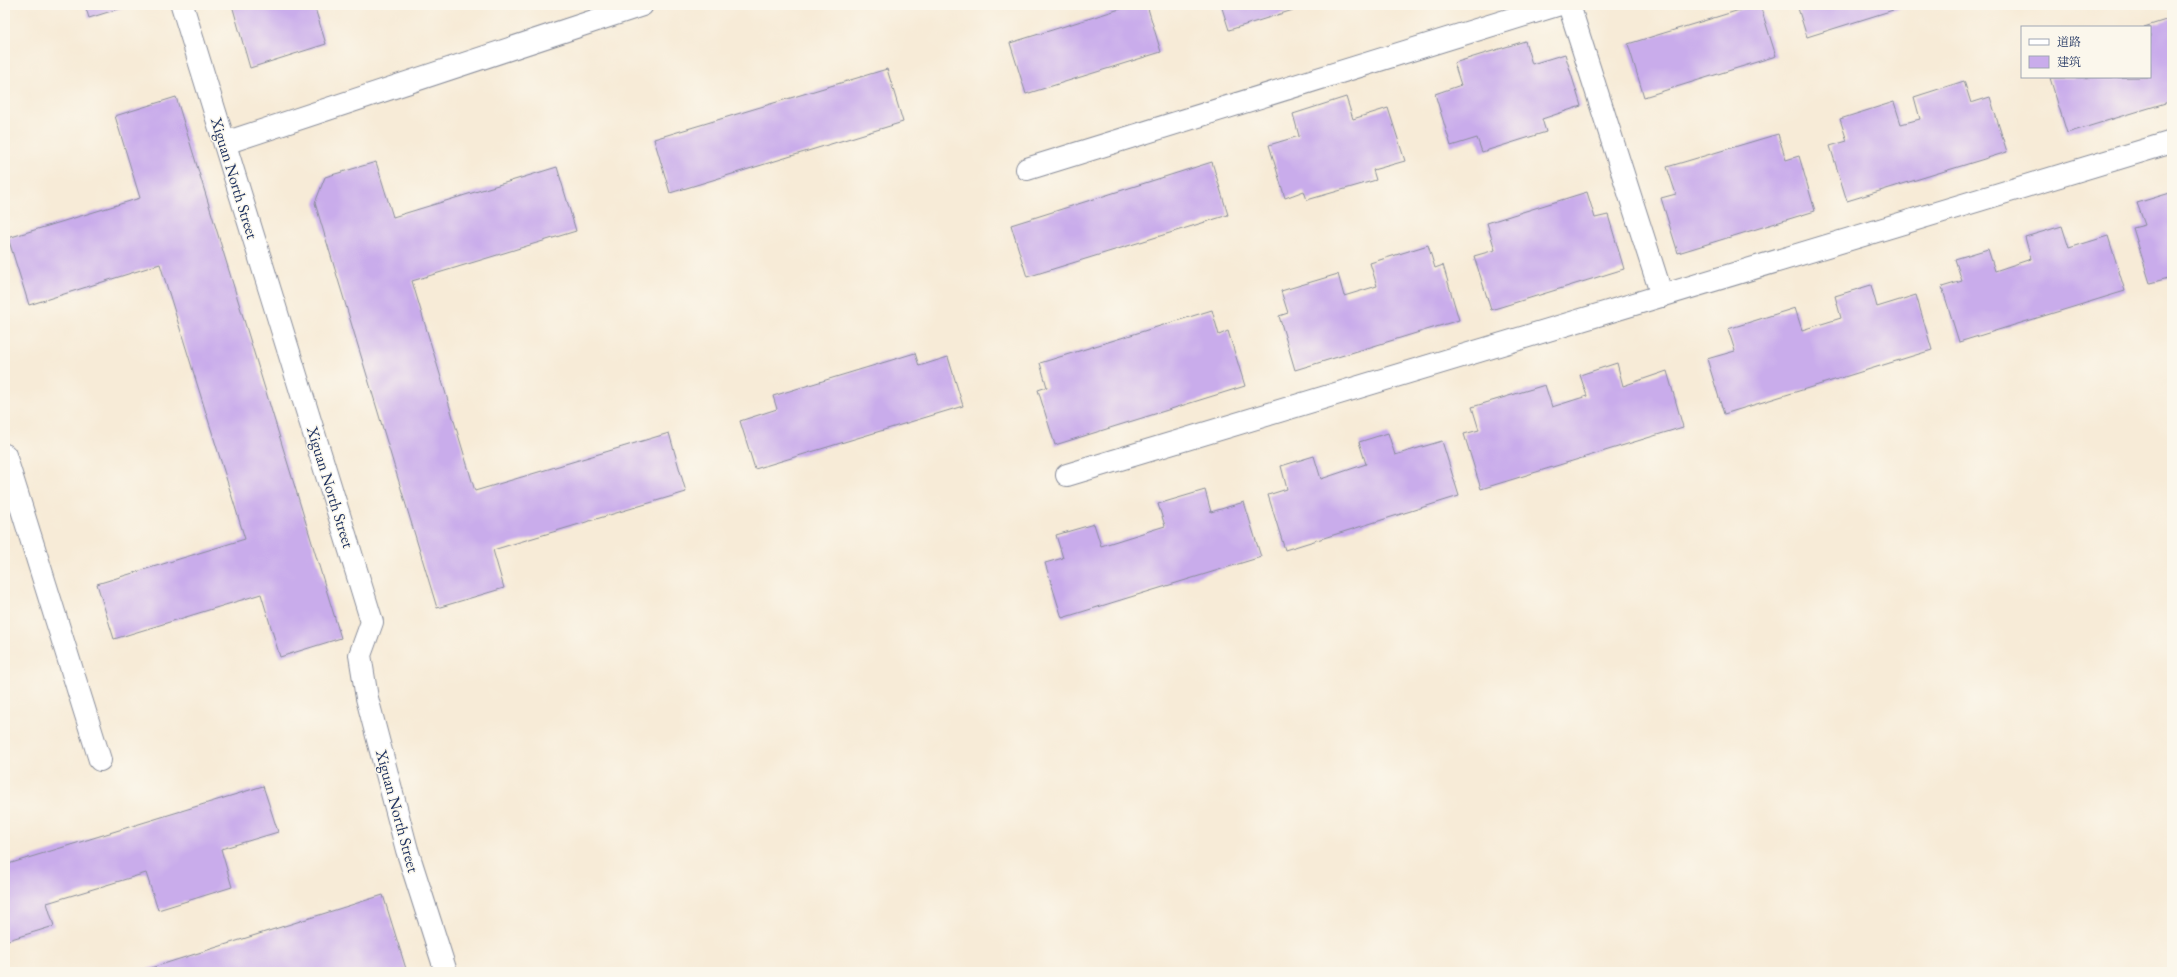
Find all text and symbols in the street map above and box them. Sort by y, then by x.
legend [2021,26,2151,78]
text: 道路 [2057,34,2081,50]
text: 建筑 [2057,54,2081,70]
street label: Xiguan North Street [206,114,263,242]
street label: Xiguan North Street [302,423,359,551]
street label: Xiguan North Street [371,746,424,875]

